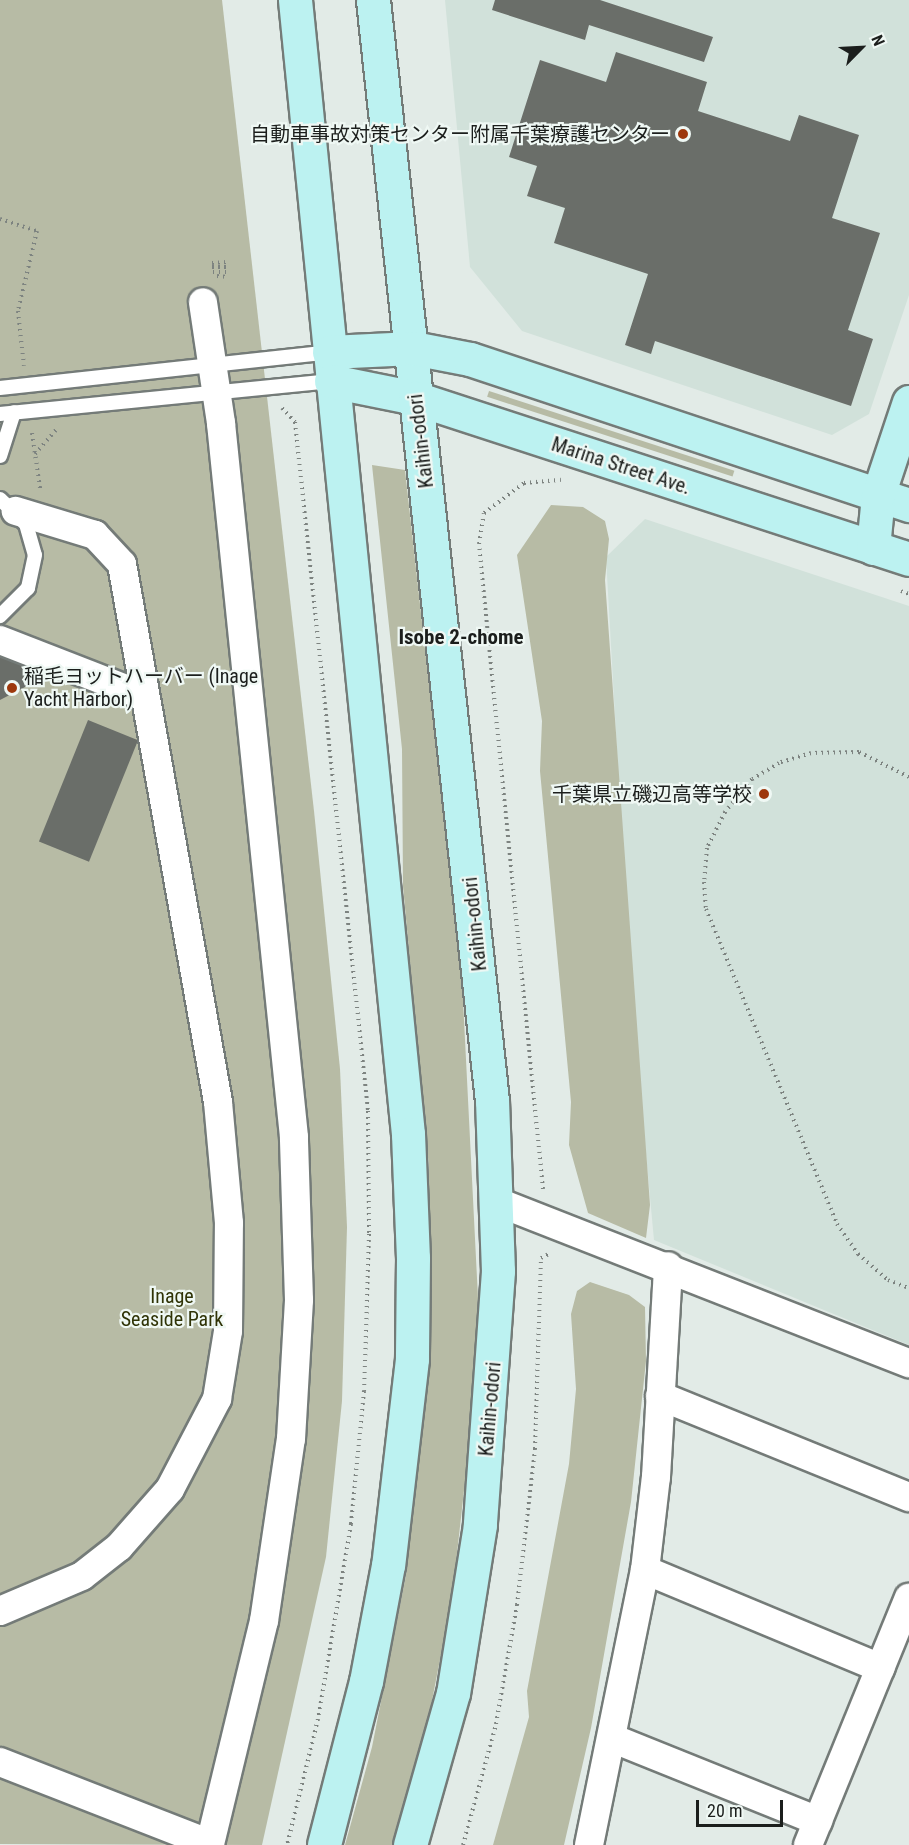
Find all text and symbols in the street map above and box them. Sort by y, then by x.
north arrow [831,18,891,78]
text: N [867,32,889,49]
place label: 自動車事故対策センター附属千葉療護センター [250,122,670,146]
marker: 自動車事故対策センター附属千葉療護センター [674,125,692,143]
street label: Kaihin-odori [403,393,439,489]
street label: Marina Street Ave. [548,432,694,500]
district label: Isobe 2-chome [398,624,524,650]
place label: 稲毛ヨットハーバー (Inage Yacht Harbor) [24,664,258,711]
marker: 稲毛ヨットハーバー (Inage Yacht Harbor) [5,681,19,695]
place label: 千葉県立磯辺高等学校 [552,782,752,806]
marker: 千葉県立磯辺高等学校 [757,787,771,801]
street label: Kaihin-odori [458,876,492,972]
park label: Inage Seaside Park [121,1284,223,1331]
street label: Kaihin-odori [474,1361,506,1457]
scale bar [699,1788,786,1826]
text: 20 m [707,1800,742,1821]

